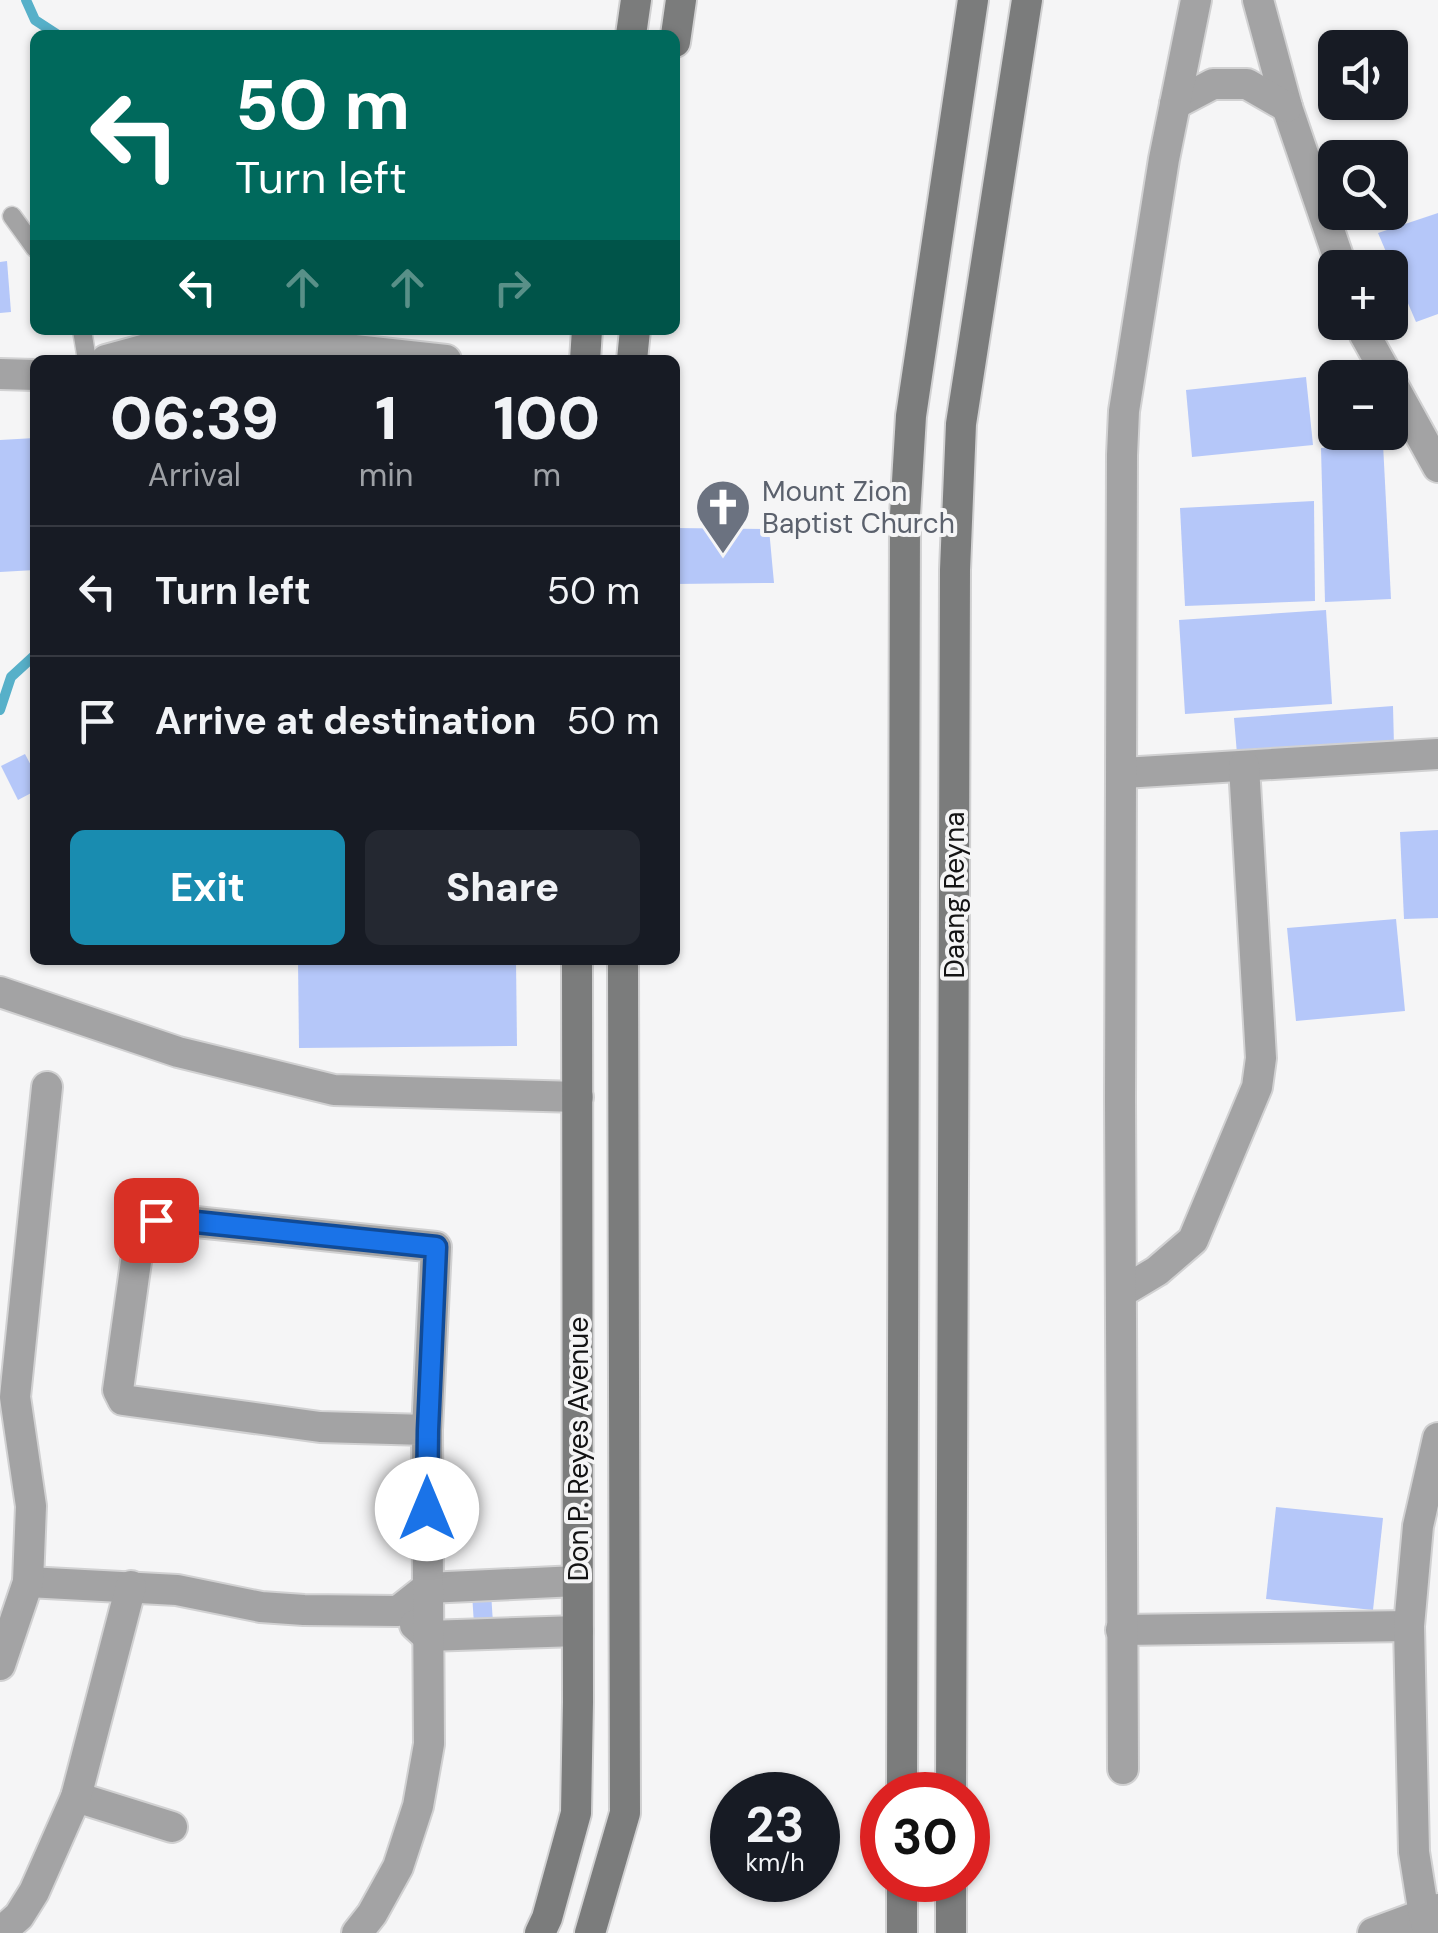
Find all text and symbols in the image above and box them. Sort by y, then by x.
map controls [1318,30,1408,450]
button: sound [1318,30,1408,120]
text: 50 m [235,60,410,151]
icon: left [70,70,200,200]
button: search [1318,140,1408,230]
text: Turn left [235,148,407,207]
button: + [1318,250,1408,340]
icon: left [170,260,225,315]
icon: ahead [275,260,330,315]
icon: ahead [380,260,435,315]
icon: right [485,260,540,315]
button: − [1318,360,1408,450]
text: 06:39 [110,379,279,458]
text: 1 [375,379,397,458]
text: 100 [493,379,600,458]
text: Arrival [148,454,241,496]
text: min [359,454,413,496]
text: m [532,454,561,496]
place label: Mount Zion Baptist Church [762,473,955,542]
church icon: Mount Zion Baptist Church [693,477,753,556]
icon: left [70,564,125,619]
text: Turn left [155,566,311,616]
text: 50 m [547,566,640,616]
icon: arrive [70,694,125,749]
text: Arrive at destination [155,696,537,746]
text: 50 m [567,696,660,746]
street label: Daang Reyna [936,812,973,978]
button: Exit [70,830,345,945]
button: Share [365,830,640,945]
pin [114,1178,199,1263]
icon: arrive [129,1193,184,1248]
street label: Don P. Reyes Avenue [560,1317,597,1581]
position arrow [375,1457,479,1561]
speed limit sign: 30 [860,1772,990,1902]
text: 23 [746,1792,805,1858]
text: km/h [745,1846,805,1879]

